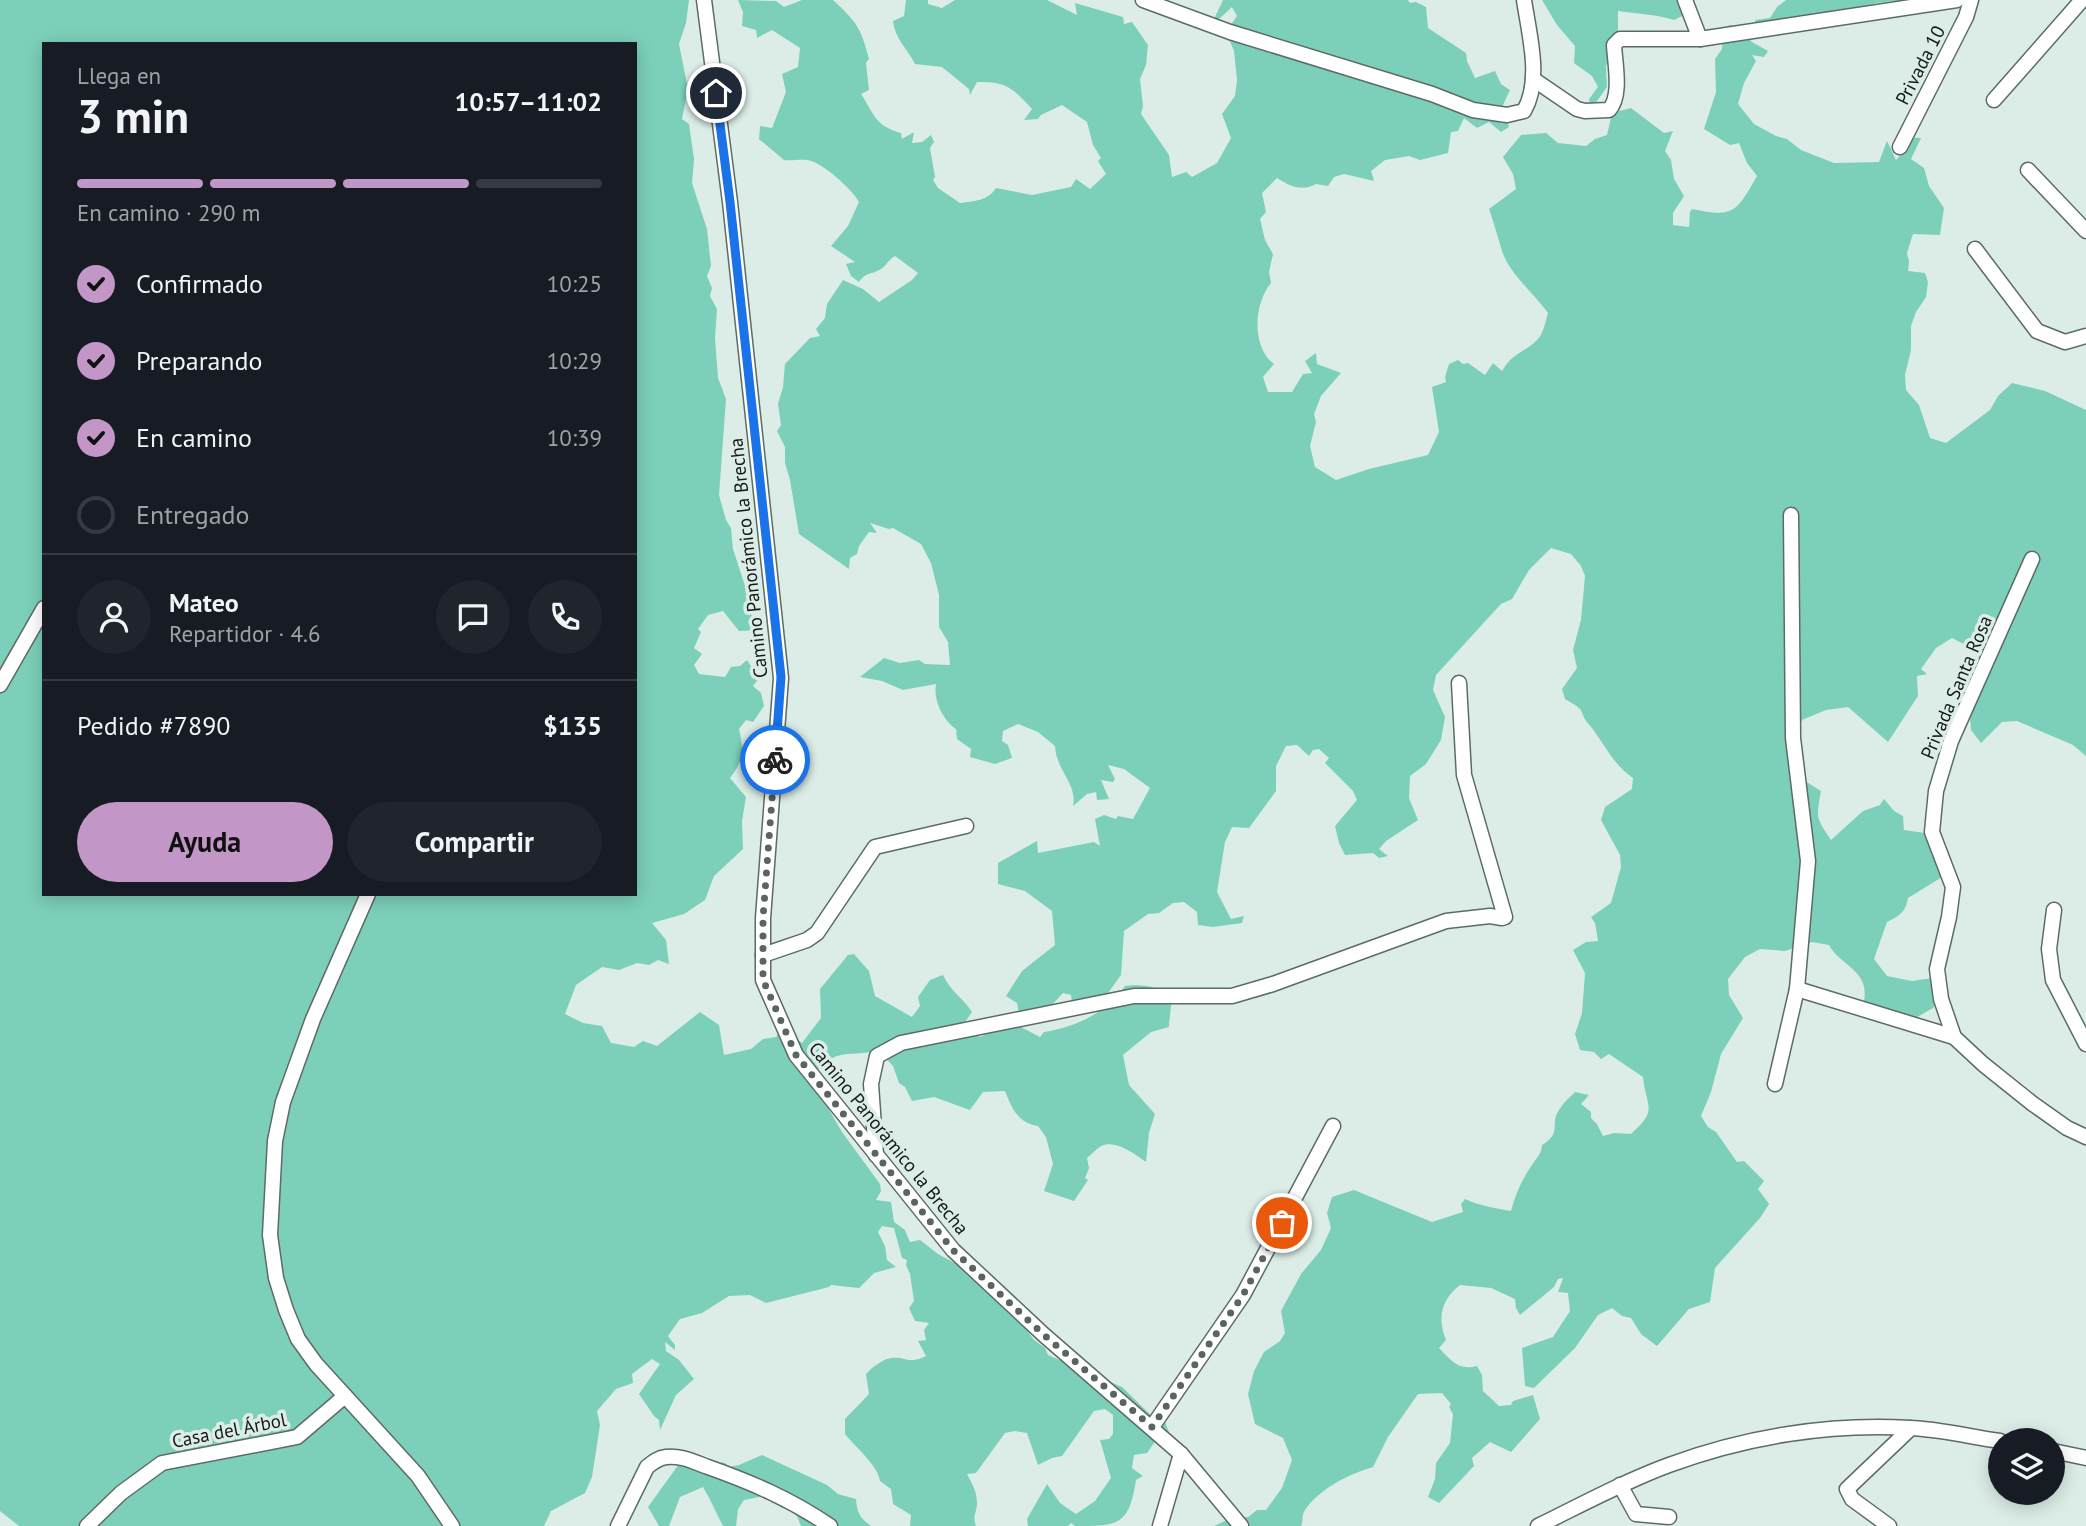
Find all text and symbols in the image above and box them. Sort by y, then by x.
street label: Privada 10 [1890,21,1950,109]
text: Llega en [77,61,161,90]
pin [686,63,746,123]
icon: home [697,74,735,112]
text: 10:57–11:02 [455,85,602,118]
text: 3 min [77,86,189,146]
text: En camino · 290 m [77,198,260,227]
icon: check [77,265,115,303]
text: Confirmado [136,267,263,300]
text: 10:25 [547,269,602,298]
icon: check [77,342,115,380]
text: Preparando [136,344,263,377]
text: 10:29 [547,346,602,375]
icon: check [77,419,115,457]
text: En camino [136,421,252,454]
text: 10:39 [547,423,602,452]
street label: Camino Panorámico la Brecha [723,437,773,679]
text: Entregado [136,498,250,531]
button: person [77,580,151,654]
button: chat [436,580,510,654]
button: phone [528,580,602,654]
text: Mateo [169,586,239,619]
street label: Privada Santa Rosa [1915,612,1997,762]
text: Repartidor · 4.6 [169,619,321,648]
text: Pedido #7890 [77,709,230,742]
text: $135 [543,709,602,742]
courier [740,725,810,795]
icon: bike [756,741,794,779]
button: Ayuda [77,802,333,882]
button: Compartir [347,802,602,882]
street label: Camino Panorámico la Brecha [804,1037,974,1239]
pin [1252,1193,1312,1253]
icon: bag [1263,1204,1301,1242]
street label: Casa del Árbol [170,1407,289,1453]
map controls [1988,1428,2065,1505]
button: layers [1988,1428,2065,1505]

